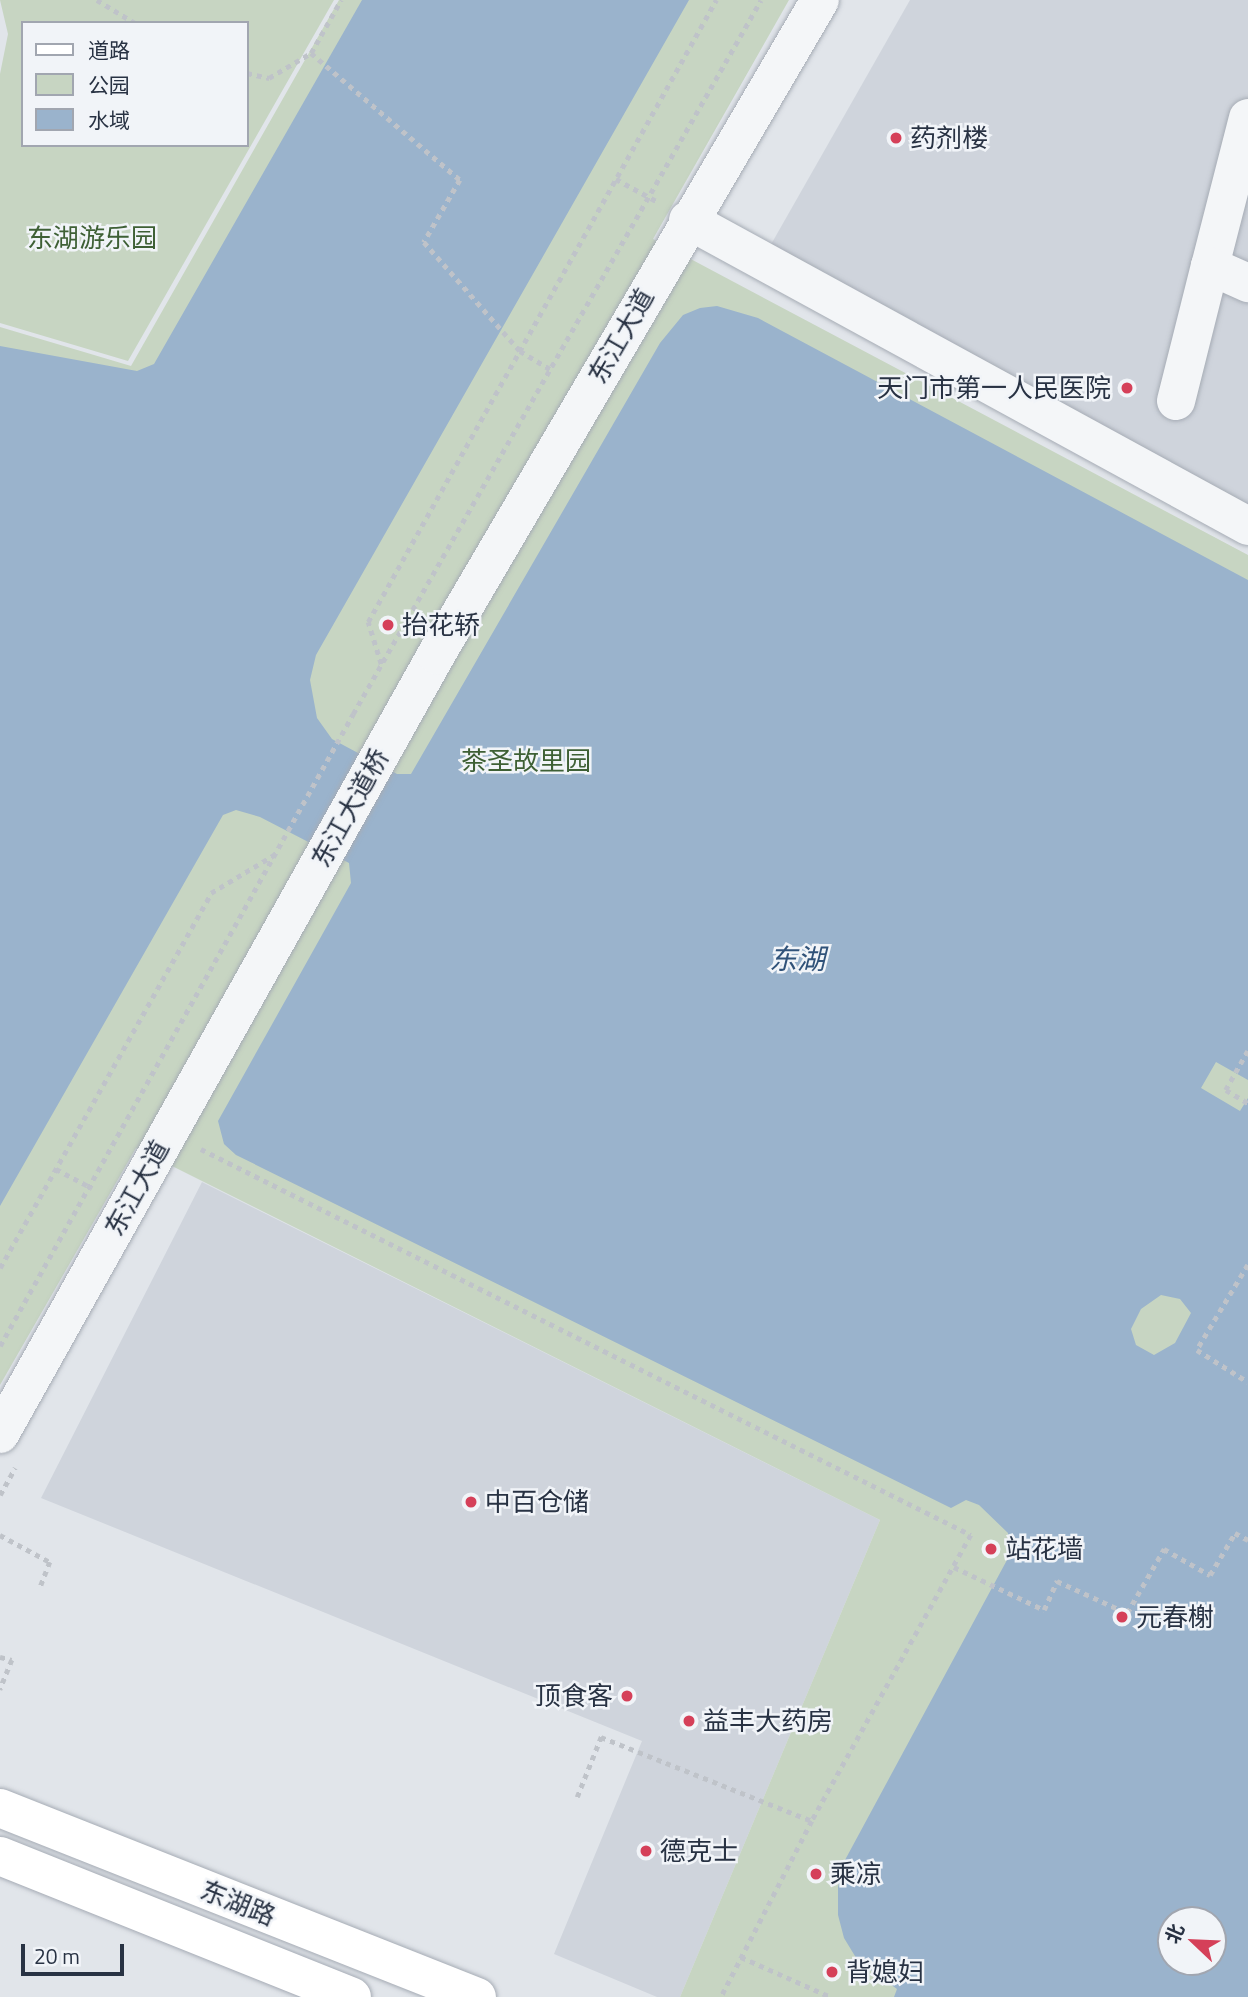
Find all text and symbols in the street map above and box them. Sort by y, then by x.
legend [21,21,248,147]
text: 道路 [88,34,130,66]
text: 公园 [88,69,130,101]
text: 水域 [88,104,130,136]
place label: 药剂楼 [910,122,988,154]
marker: 药剂楼 [888,130,904,146]
park label: 东湖游乐园 [27,222,157,254]
street label: 东江大道 [581,283,661,389]
place label: 天门市第一人民医院 [877,372,1111,404]
marker: 天门市第一人民医院 [1117,378,1137,398]
place label: 抬花轿 [402,609,480,641]
marker: 抬花轿 [380,617,396,633]
street label: 东江大道桥 [305,744,395,872]
park label: 茶圣故里园 [461,745,591,777]
water label: 东湖 [769,942,825,976]
street label: 东江大道 [98,1135,176,1241]
place label: 中百仓储 [485,1486,589,1518]
marker: 中百仓储 [463,1494,479,1510]
place label: 站花墙 [1005,1533,1083,1565]
marker: 站花墙 [983,1541,999,1557]
place label: 元春榭 [1136,1601,1214,1633]
marker: 元春榭 [1114,1609,1130,1625]
place label: 顶食客 [535,1680,613,1712]
marker: 顶食客 [619,1688,635,1704]
place label: 益丰大药房 [703,1705,833,1737]
marker: 益丰大药房 [681,1713,697,1729]
place label: 德克士 [660,1835,738,1867]
marker: 德克士 [638,1843,654,1859]
place label: 乘凉 [830,1858,882,1890]
marker: 乘凉 [808,1866,824,1882]
street label: 东湖路 [196,1874,280,1932]
north arrow [1157,1906,1227,1976]
text: 北 [1157,1919,1191,1948]
scale bar [24,1930,128,1974]
text: 20 m [34,1940,80,1972]
place label: 背媳妇 [846,1956,924,1988]
marker: 背媳妇 [824,1964,840,1980]

